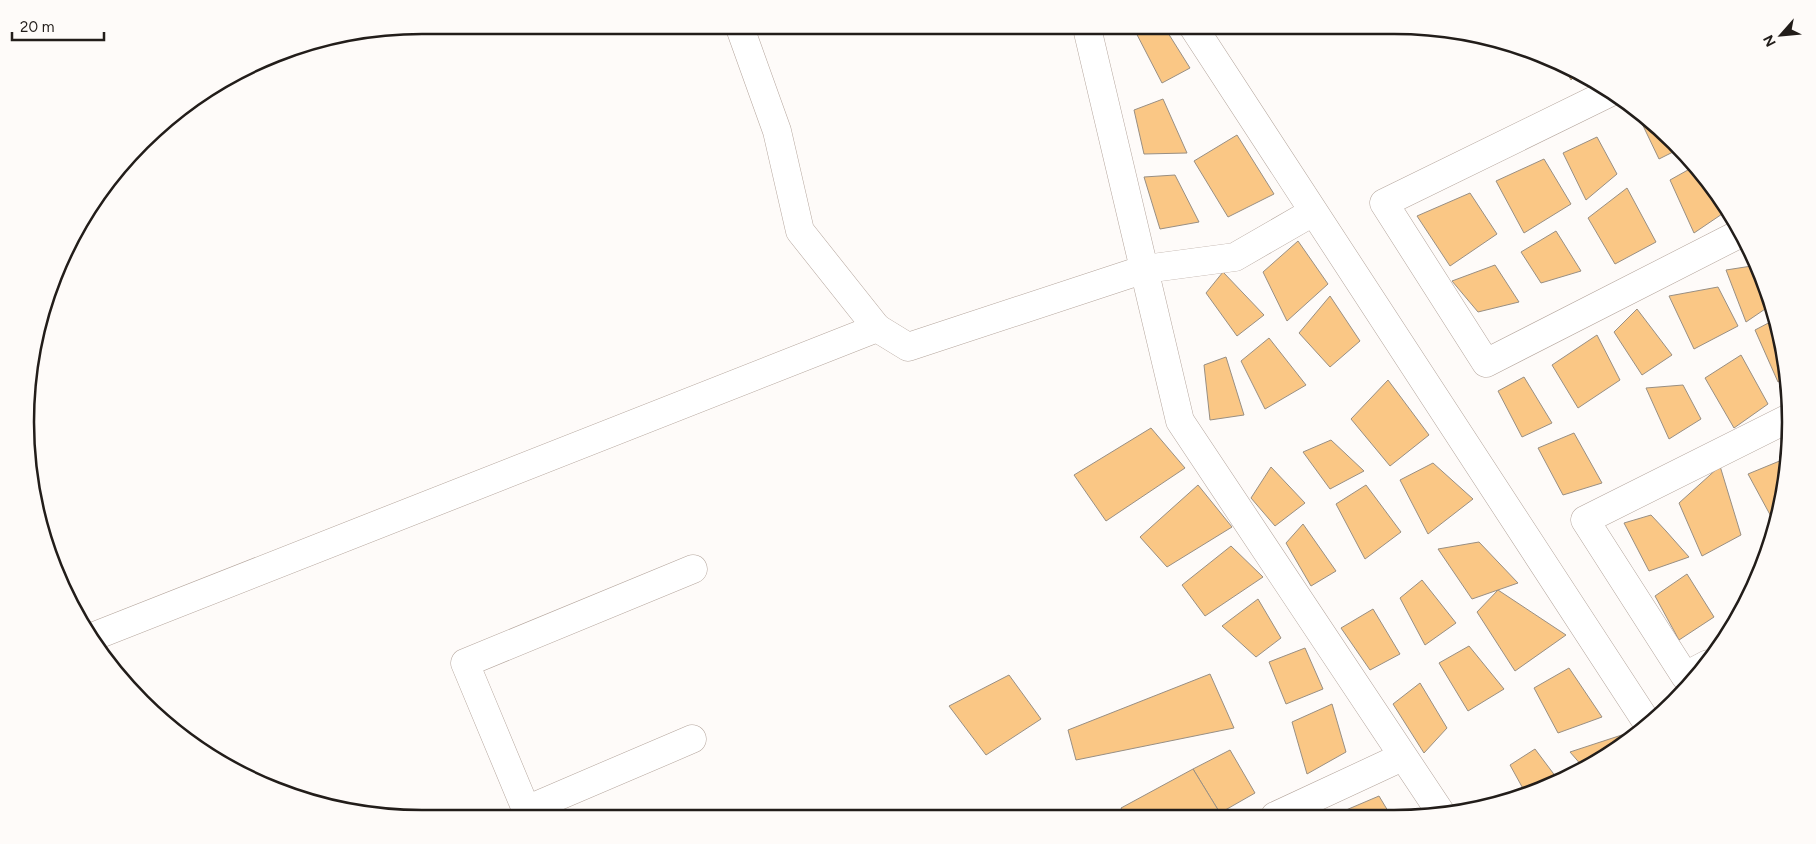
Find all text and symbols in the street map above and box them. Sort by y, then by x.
scale bar [12,10,105,42]
north arrow [1756,10,1806,60]
text: 20 m [20,18,54,36]
text: N [1760,32,1780,49]

